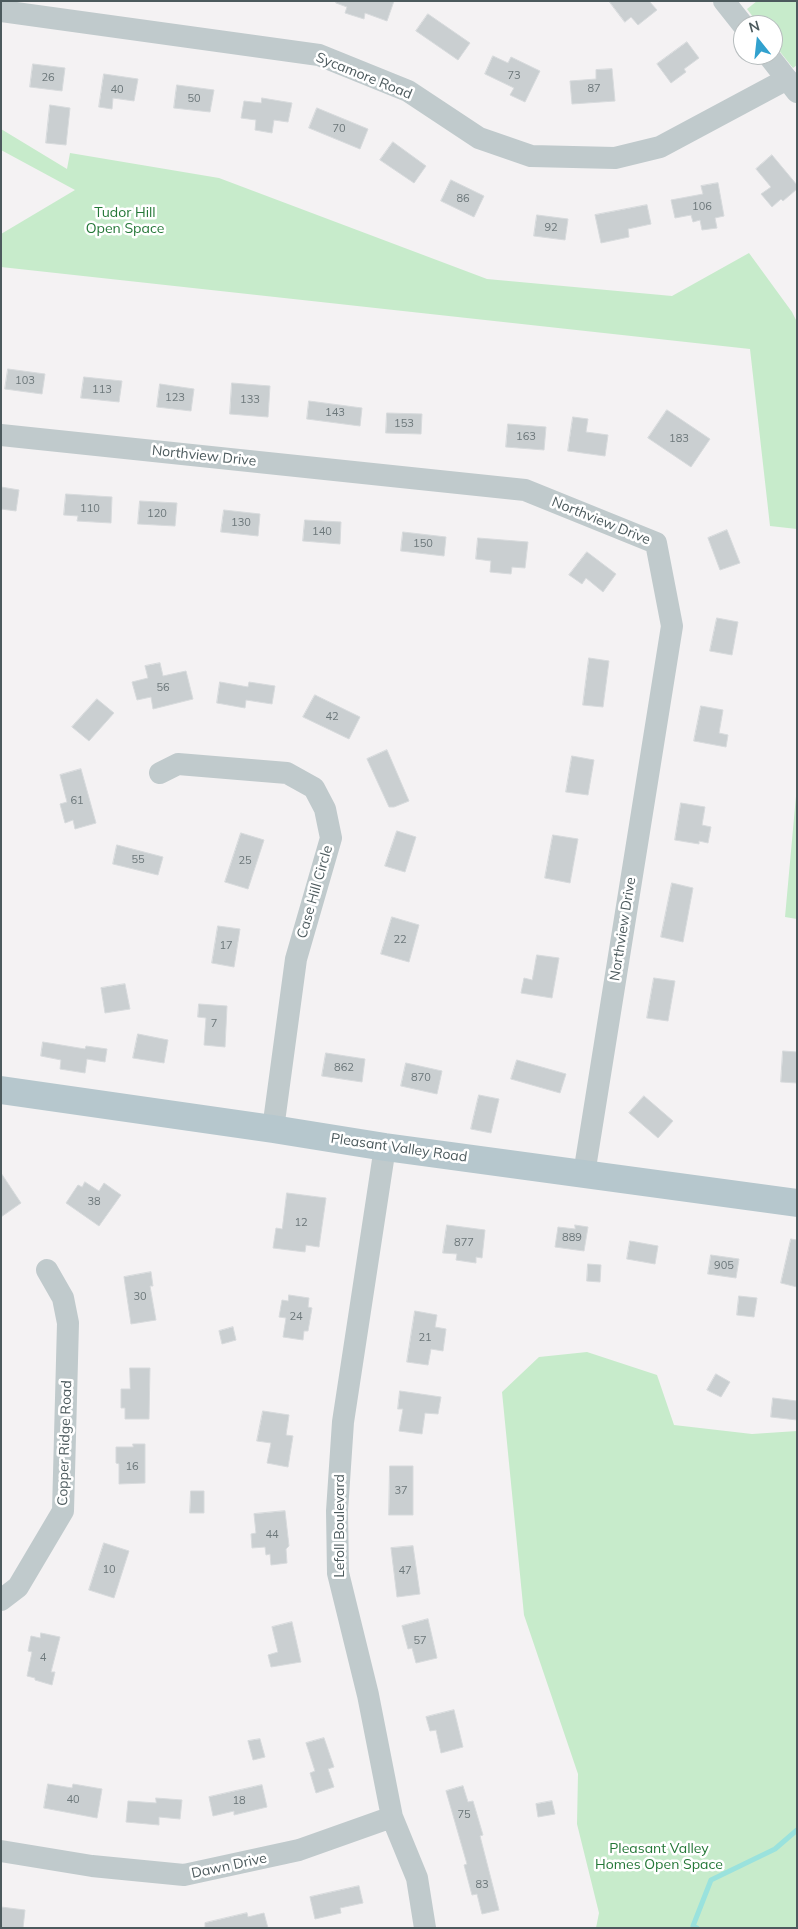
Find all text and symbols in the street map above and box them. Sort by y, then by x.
north arrow [733,15,783,65]
text: N [747,16,762,37]
street label: Sycamore Road [314,49,414,103]
house number: 73 [507,69,521,83]
house number: 26 [41,71,55,85]
house number: 87 [587,82,601,96]
house number: 40 [110,83,124,97]
house number: 50 [187,92,201,106]
house number: 70 [332,122,346,136]
house number: 86 [456,192,470,206]
house number: 106 [692,200,712,214]
park label: Tudor Hill Open Space [86,205,164,238]
house number: 92 [544,221,558,235]
house number: 103 [15,374,35,388]
house number: 113 [92,383,112,397]
house number: 123 [165,391,185,405]
house number: 133 [240,393,260,407]
house number: 143 [325,406,345,420]
house number: 153 [394,417,414,431]
house number: 163 [516,430,536,444]
house number: 183 [669,432,689,446]
street label: Northview Drive [151,442,257,470]
street label: Northview Drive [549,494,653,548]
house number: 110 [80,502,100,516]
house number: 120 [147,507,167,521]
house number: 130 [231,516,251,530]
house number: 140 [312,525,332,539]
house number: 150 [413,537,433,551]
house number: 56 [156,681,170,695]
house number: 42 [325,710,339,724]
house number: 61 [70,794,84,808]
street label: Case Hill Circle [294,843,336,941]
house number: 55 [131,853,145,867]
house number: 25 [238,854,252,868]
street label: Northview Drive [607,876,639,982]
house number: 22 [393,933,407,947]
house number: 17 [219,939,233,953]
house number: 7 [211,1017,217,1031]
house number: 862 [334,1061,354,1075]
house number: 870 [411,1071,431,1085]
street label: Pleasant Valley Road [330,1130,468,1166]
house number: 38 [87,1195,101,1209]
house number: 12 [294,1216,308,1230]
house number: 889 [562,1231,582,1245]
house number: 877 [454,1236,474,1250]
house number: 905 [714,1259,734,1273]
house number: 30 [133,1290,147,1304]
house number: 24 [289,1310,303,1324]
house number: 21 [418,1331,432,1345]
street label: Copper Ridge Road [54,1380,76,1506]
house number: 16 [125,1460,139,1474]
street label: Lefoll Boulevard [332,1474,348,1578]
house number: 37 [394,1484,408,1498]
house number: 44 [265,1528,279,1542]
house number: 10 [102,1563,116,1577]
house number: 47 [398,1564,412,1578]
house number: 57 [413,1634,427,1648]
house number: 4 [40,1651,46,1665]
house number: 40 [66,1793,80,1807]
house number: 18 [232,1794,246,1808]
house number: 75 [457,1808,471,1822]
park label: Pleasant Valley Homes Open Space [595,1841,723,1874]
street label: Dawn Drive [190,1850,268,1882]
house number: 83 [475,1878,489,1892]

